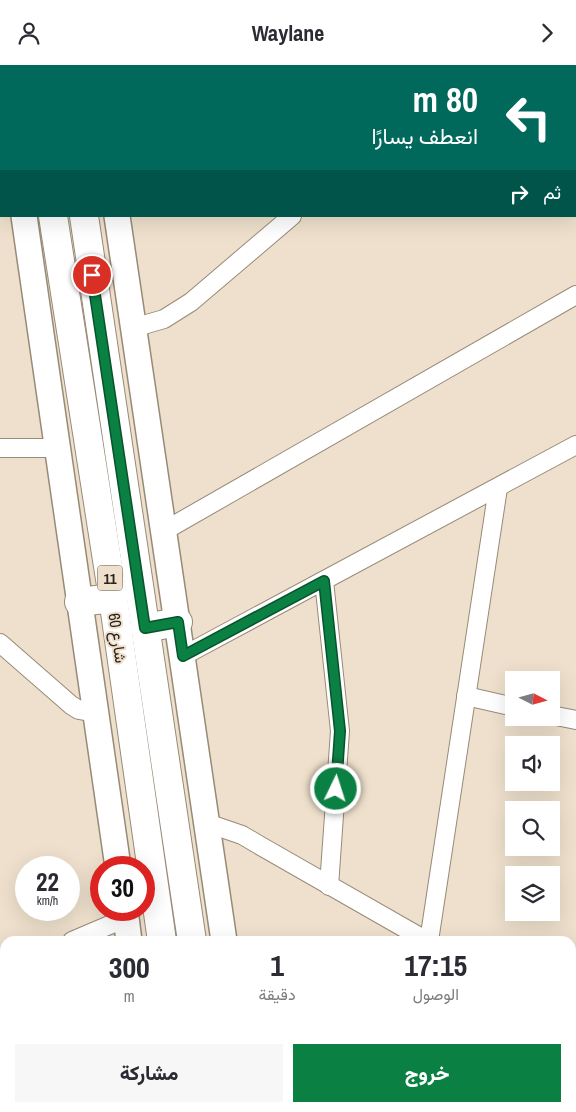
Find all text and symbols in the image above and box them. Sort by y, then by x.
text: Waylane [252,18,324,48]
icon: person [15,19,43,47]
icon: forward [533,19,561,47]
text: 80 m [413,76,478,123]
icon: left [496,85,561,150]
text: انعطف يسارًا [371,121,478,151]
text: ثم [543,179,561,205]
icon: right [505,180,533,208]
pin [71,254,113,296]
icon: arrive [78,261,106,289]
road number: 11 [98,565,122,591]
street label: شارع 60 [103,612,132,665]
north arrow [505,671,560,726]
map controls [505,671,560,921]
button: sound [505,736,560,791]
position arrow [309,762,361,814]
button: search [505,801,560,856]
speed limit sign: 30 [90,856,155,921]
text: 22 [36,865,59,899]
button: layers [505,866,560,921]
text: km/h [37,893,58,909]
text: 1 [270,945,284,985]
text: 17:15 [404,945,467,985]
text: 300 [109,947,150,987]
text: دقيقة [259,983,296,1005]
text: الوصول [413,983,459,1005]
text: m [124,985,135,1007]
button: مشاركة [15,1044,283,1102]
button: خروج [293,1044,561,1102]

